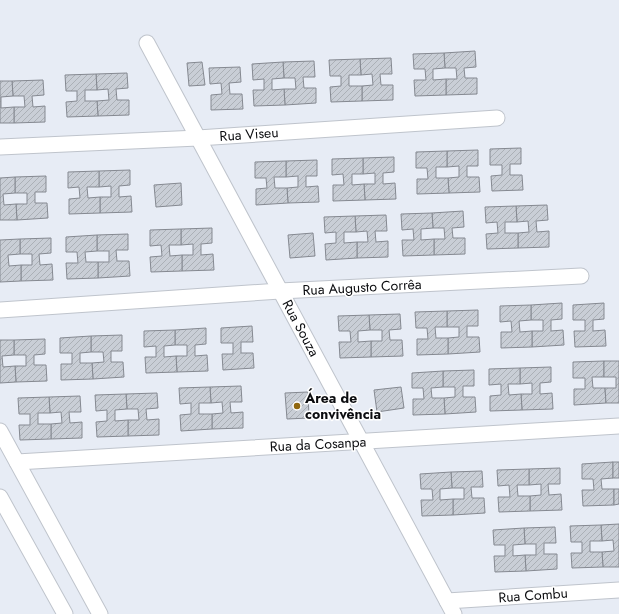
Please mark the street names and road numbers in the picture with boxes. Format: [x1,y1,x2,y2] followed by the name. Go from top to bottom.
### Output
[219,122,279,146] street label: Rua Viseu
[302,274,422,300] street label: Rua Augusto Corrêa
[278,296,324,360] street label: Rua Souza
[269,431,367,457] street label: Rua da Cosanpa
[498,583,568,607] street label: Rua Combu

